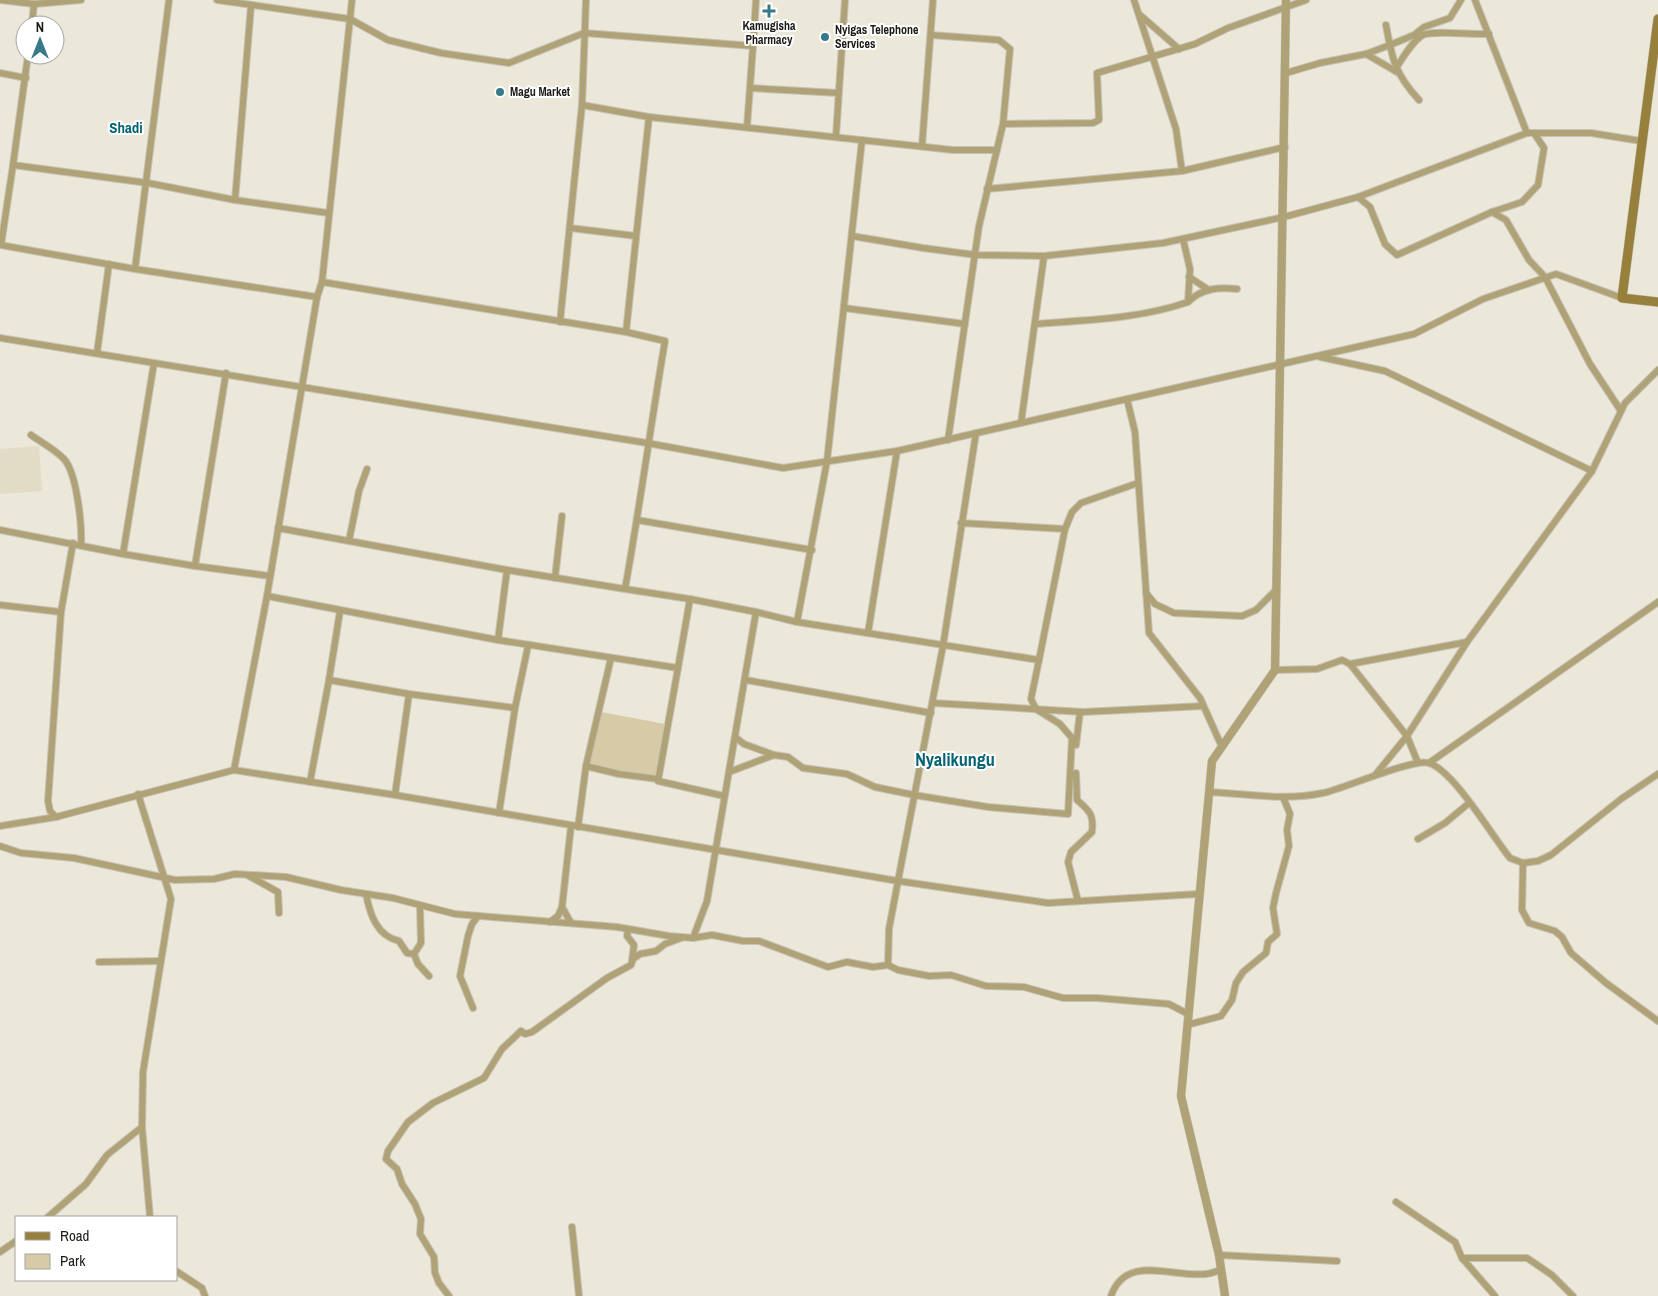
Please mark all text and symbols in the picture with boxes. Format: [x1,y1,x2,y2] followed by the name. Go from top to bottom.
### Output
[763,5,775,17] marker: Kamugisha Pharmacy
[15,15,65,65] north arrow
[36,18,44,36] text: N
[742,18,796,48] place label: Kamugisha Pharmacy
[835,22,919,52] place label: Nyigas Telephone Services
[819,31,831,43] marker: Nyigas Telephone Services
[510,84,571,100] place label: Magu Market
[494,86,506,98] marker: Magu Market
[109,117,143,138] district label: Shadi
[915,747,995,772] district label: Nyalikungu
[15,1216,178,1281] legend
[60,1225,89,1246] text: Road
[60,1250,86,1271] text: Park

